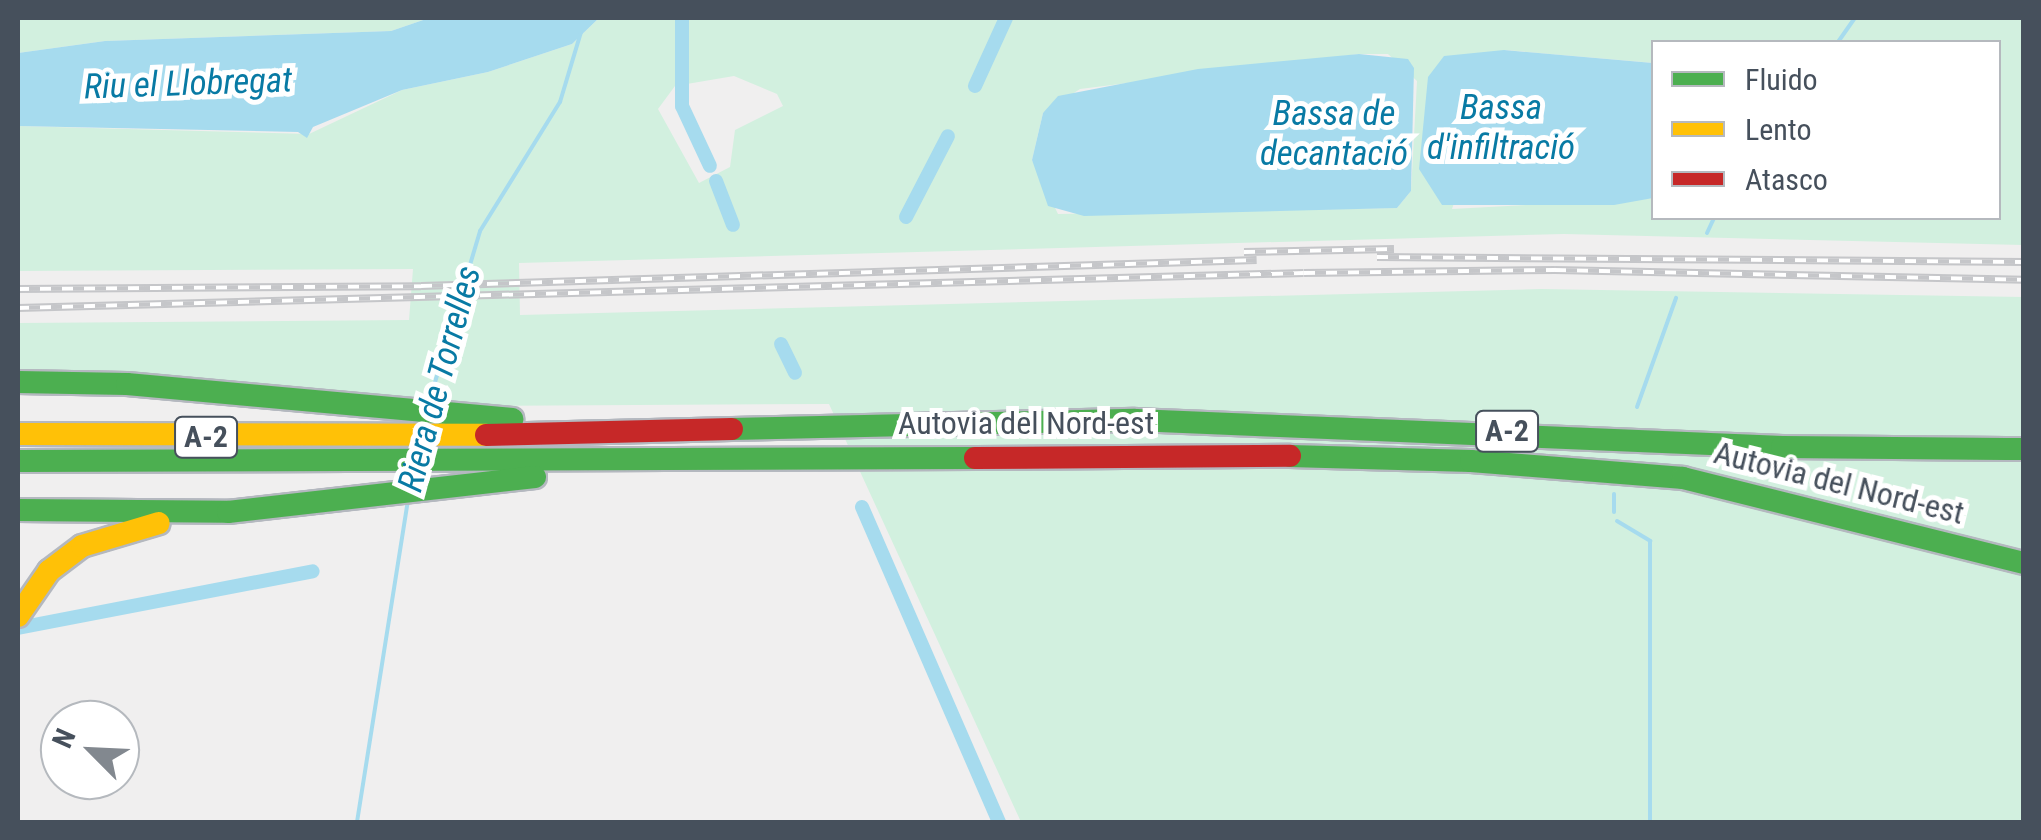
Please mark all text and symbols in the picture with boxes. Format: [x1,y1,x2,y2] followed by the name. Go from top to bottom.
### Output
[1651,40,2001,220] legend
[83,59,293,109] water label: Riu el Llobregat
[1745,62,1818,97] text: Fluido
[1427,87,1575,169] water label: Bassa d'infiltració
[1260,93,1408,175] water label: Bassa de decantació
[1745,112,1812,147] text: Lento
[1745,162,1828,197] text: Atasco
[390,261,490,497] water label: Riera de Torrelles
[898,404,1154,442] street label: Autovia del Nord-est
[1474,406,1540,456] road number: A-2
[174,412,238,462] road number: A-2
[1710,433,1968,533] street label: Autovia del Nord-est
[40,700,140,800] north arrow
[45,724,83,753] text: N

